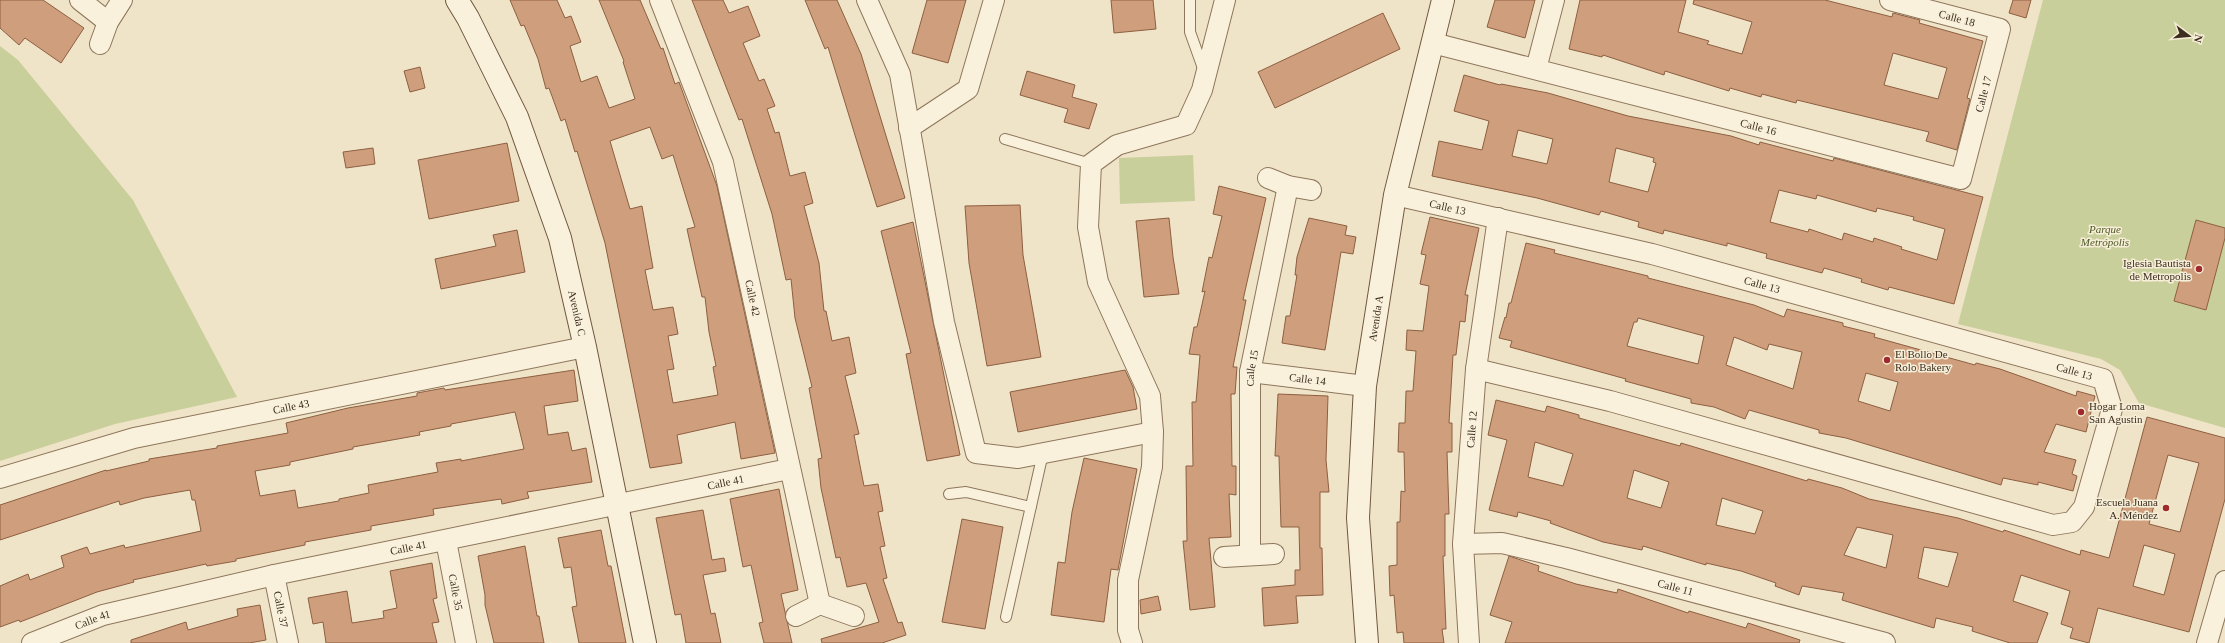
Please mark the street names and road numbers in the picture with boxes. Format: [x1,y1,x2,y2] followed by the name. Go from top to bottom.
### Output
[1938,7,1977,29] street label: Calle 18
[1973,74,1994,113] street label: Calle 17
[1739,116,1778,137] street label: Calle 16
[1428,197,1467,217] street label: Calle 13
[1743,274,1782,295] street label: Calle 13
[743,279,763,317] street label: Calle 42
[566,289,588,337] street label: Avenida C
[1366,294,1385,342] street label: Avenida A
[1244,348,1260,387] street label: Calle 15
[2055,360,2094,382] street label: Calle 13
[1288,371,1327,387] street label: Calle 14
[272,397,311,416] street label: Calle 43
[1464,411,1479,448] street label: Calle 12
[706,472,745,492] street label: Calle 41
[389,538,428,557] street label: Calle 41
[447,573,466,612] street label: Calle 35
[1656,577,1695,598] street label: Calle 11
[271,590,291,629] street label: Calle 37
[73,608,111,632] street label: Calle 41

